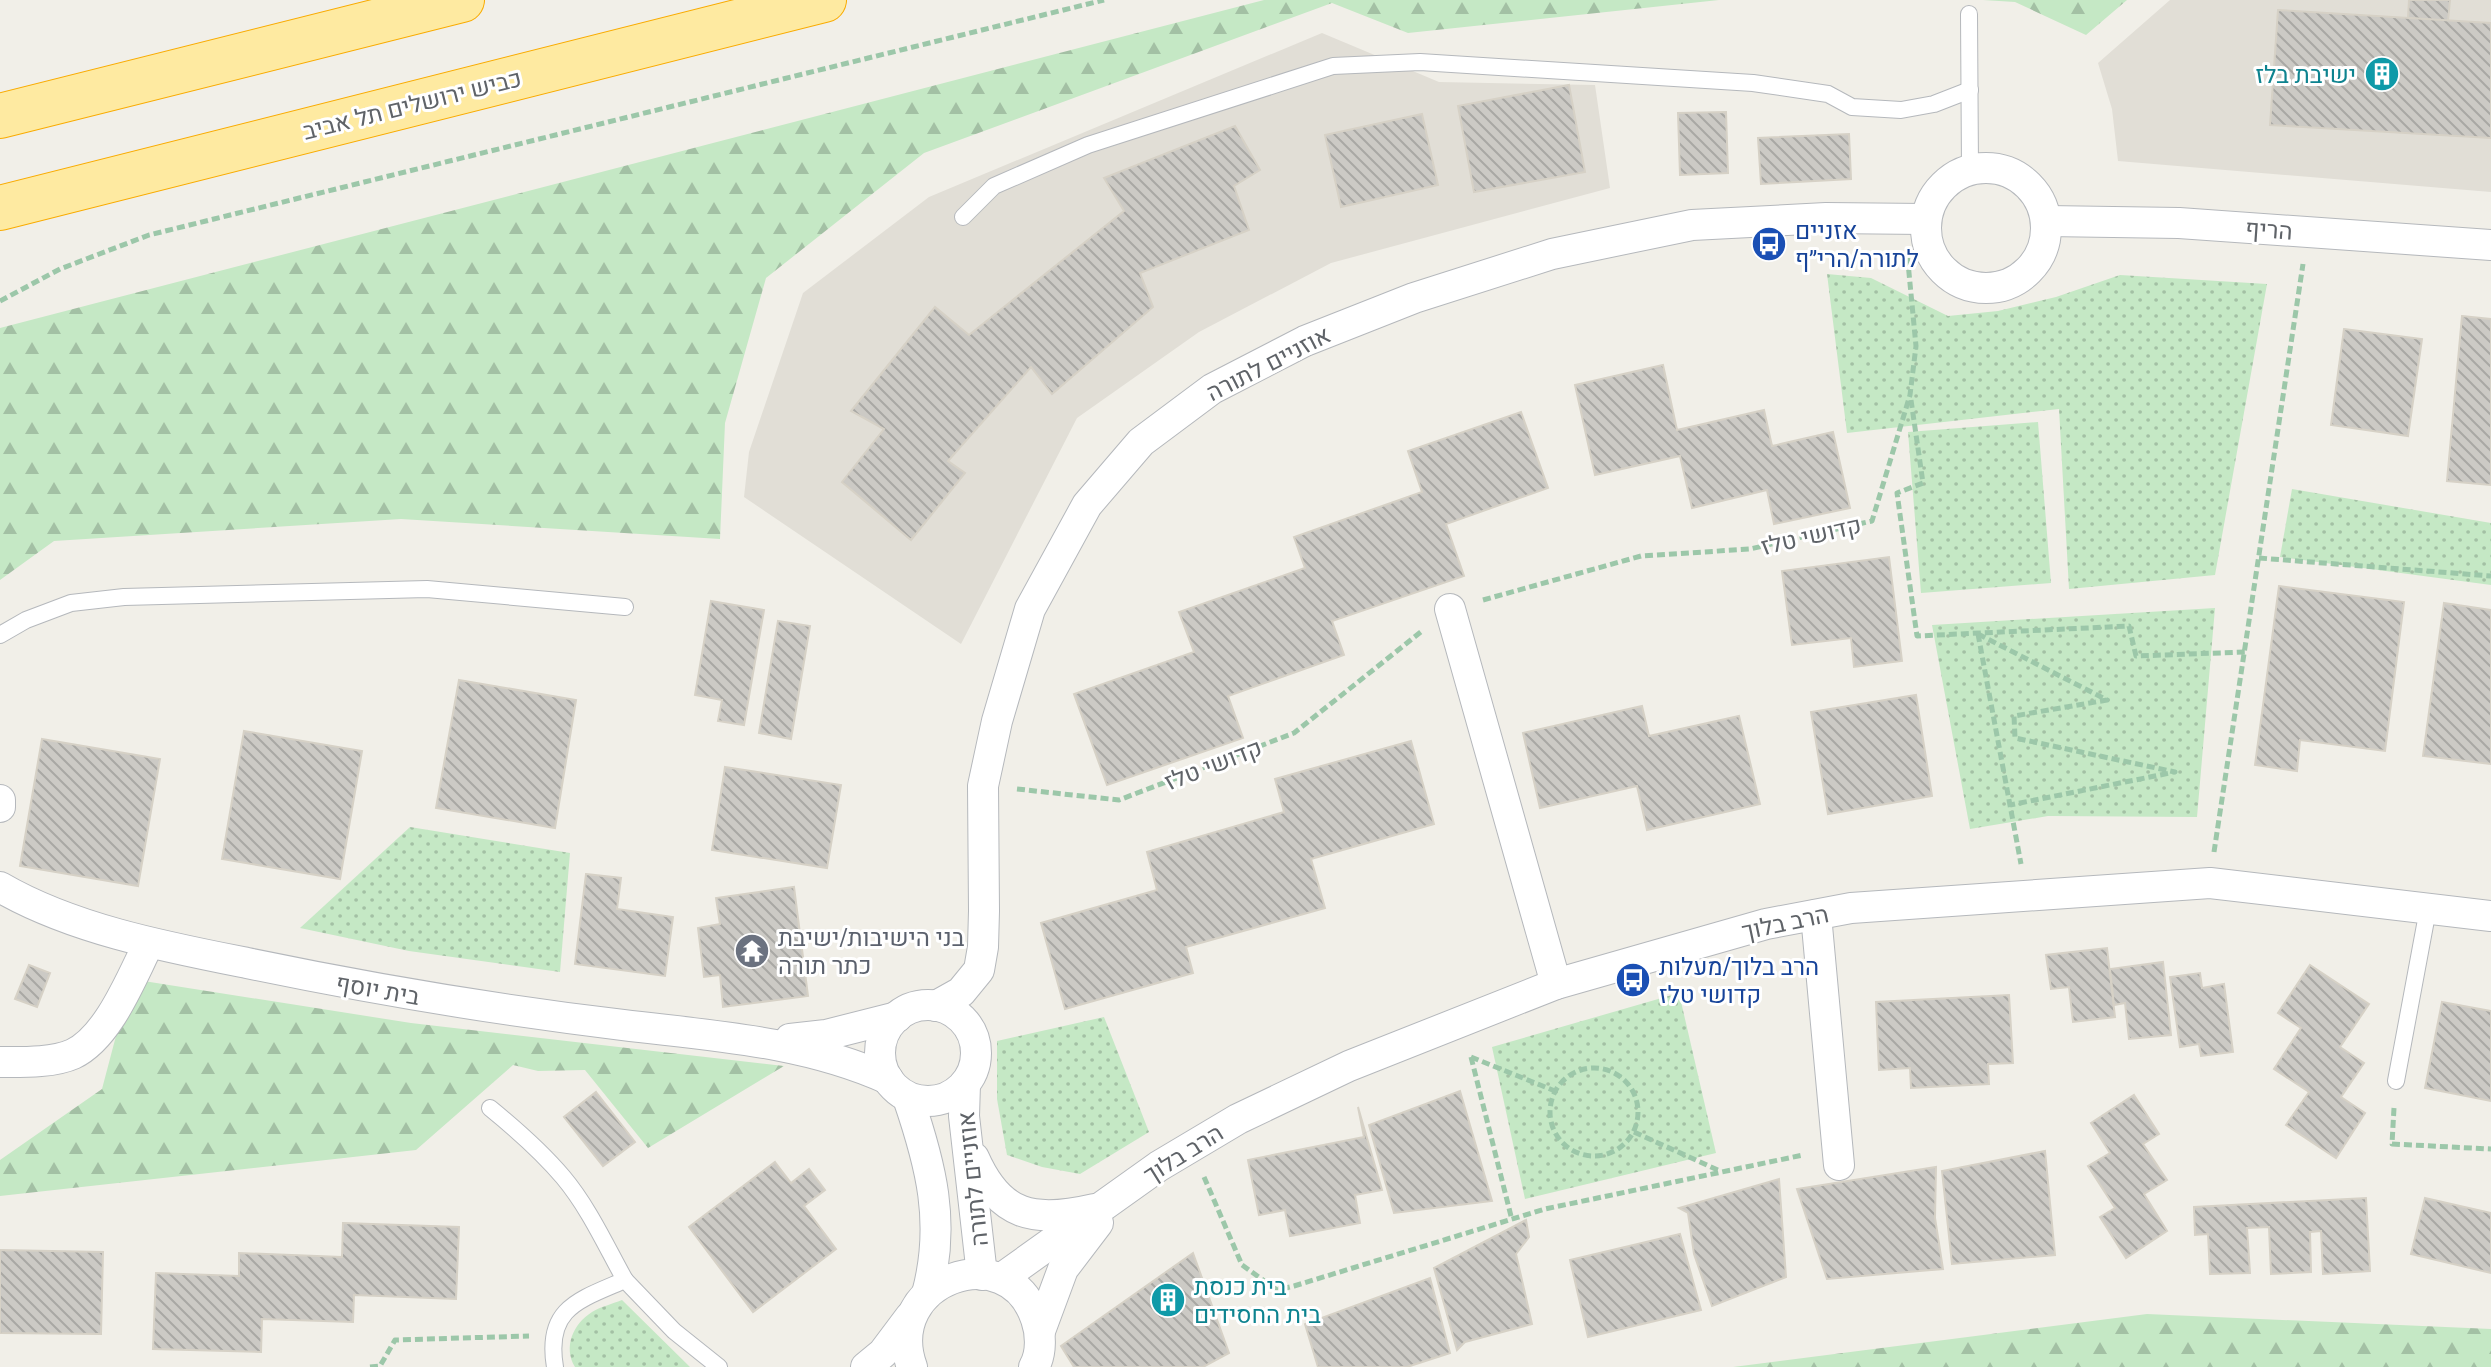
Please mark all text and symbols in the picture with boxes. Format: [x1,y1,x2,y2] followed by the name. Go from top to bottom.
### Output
[2363,55,2401,93] building icon: ישיבת בלז
[2256,60,2356,88] place label: ישיבת בלז
[300,63,524,145] street label: כביש ירושלים תל אביב
[2244,213,2294,245] street label: הריף
[1795,216,1919,272] place label: אזניים לתורה/הרי״ף
[1750,225,1788,263] bus stop icon: אזניים לתורה/הרי״ף
[1201,320,1335,406] street label: אוזניים לתורה
[1758,510,1864,560] street label: קדושי טלז
[1160,733,1266,795] street label: קדושי טלז
[1739,899,1831,945] street label: הרב בלוך
[778,923,965,979] place label: בני הישיבות/ישיבת כתר תורה
[733,932,771,970] temple icon: בני הישיבות/ישיבת כתר תורה
[1659,952,1819,1008] place label: הרב בלוך/מעלות קדושי טלז
[1614,961,1652,999] bus stop icon: הרב בלוך/מעלות קדושי טלז
[334,968,422,1010] street label: בית יוסף
[951,1110,993,1248] street label: אוזניים לתורה
[1138,1118,1228,1188] street label: הרב בלוך
[1194,1272,1321,1328] place label: בית כנסת בית החסידים
[1149,1281,1187,1319] building icon: בית כנסת בית החסידים

